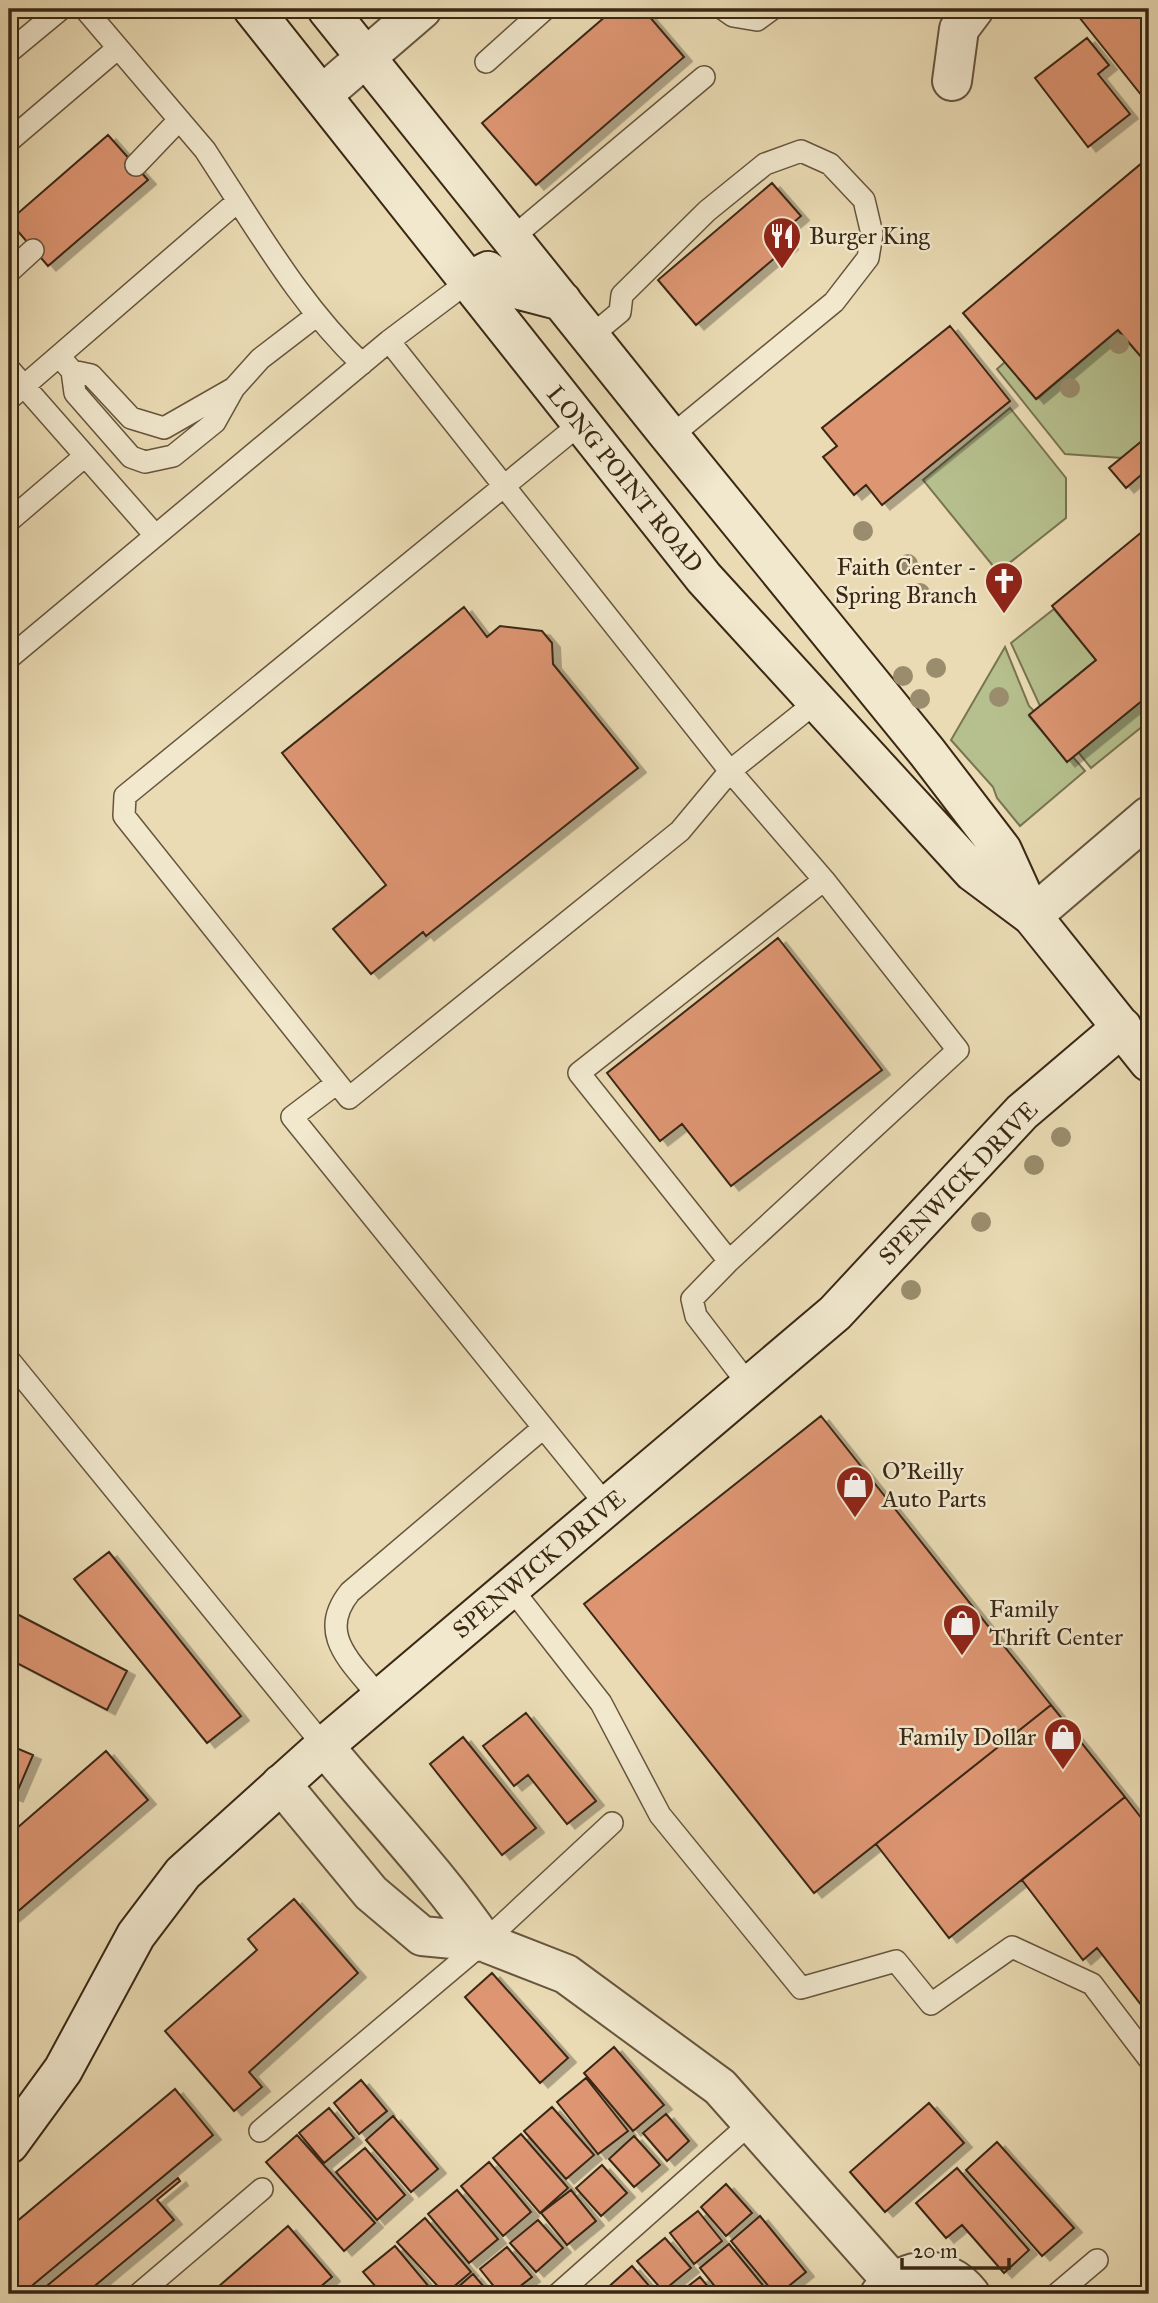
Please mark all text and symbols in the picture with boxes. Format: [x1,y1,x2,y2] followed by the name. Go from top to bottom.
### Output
[761,215,803,270] restaurant icon: Burger King
[809,221,931,251] place label: Burger King
[540,379,710,579] street label: LONG POINT ROAD
[835,552,977,610] place label: Faith Center - Spring Branch
[983,560,1025,615] church icon: Faith Center - Spring Branch
[872,1095,1044,1271] street label: SPENWICK DRIVE
[881,1456,986,1514] place label: O'Reilly Auto Parts
[834,1464,876,1519] shop icon: O'Reilly Auto Parts
[447,1483,631,1645] street label: SPENWICK DRIVE
[989,1594,1123,1652] place label: Family Thrift Center
[941,1602,983,1657] shop icon: Family Thrift Center
[1042,1716,1084,1771] shop icon: Family Dollar
[898,1722,1036,1752] place label: Family Dollar
[902,2226,1009,2270] scale bar
[913,2238,958,2264] text: 20 m

